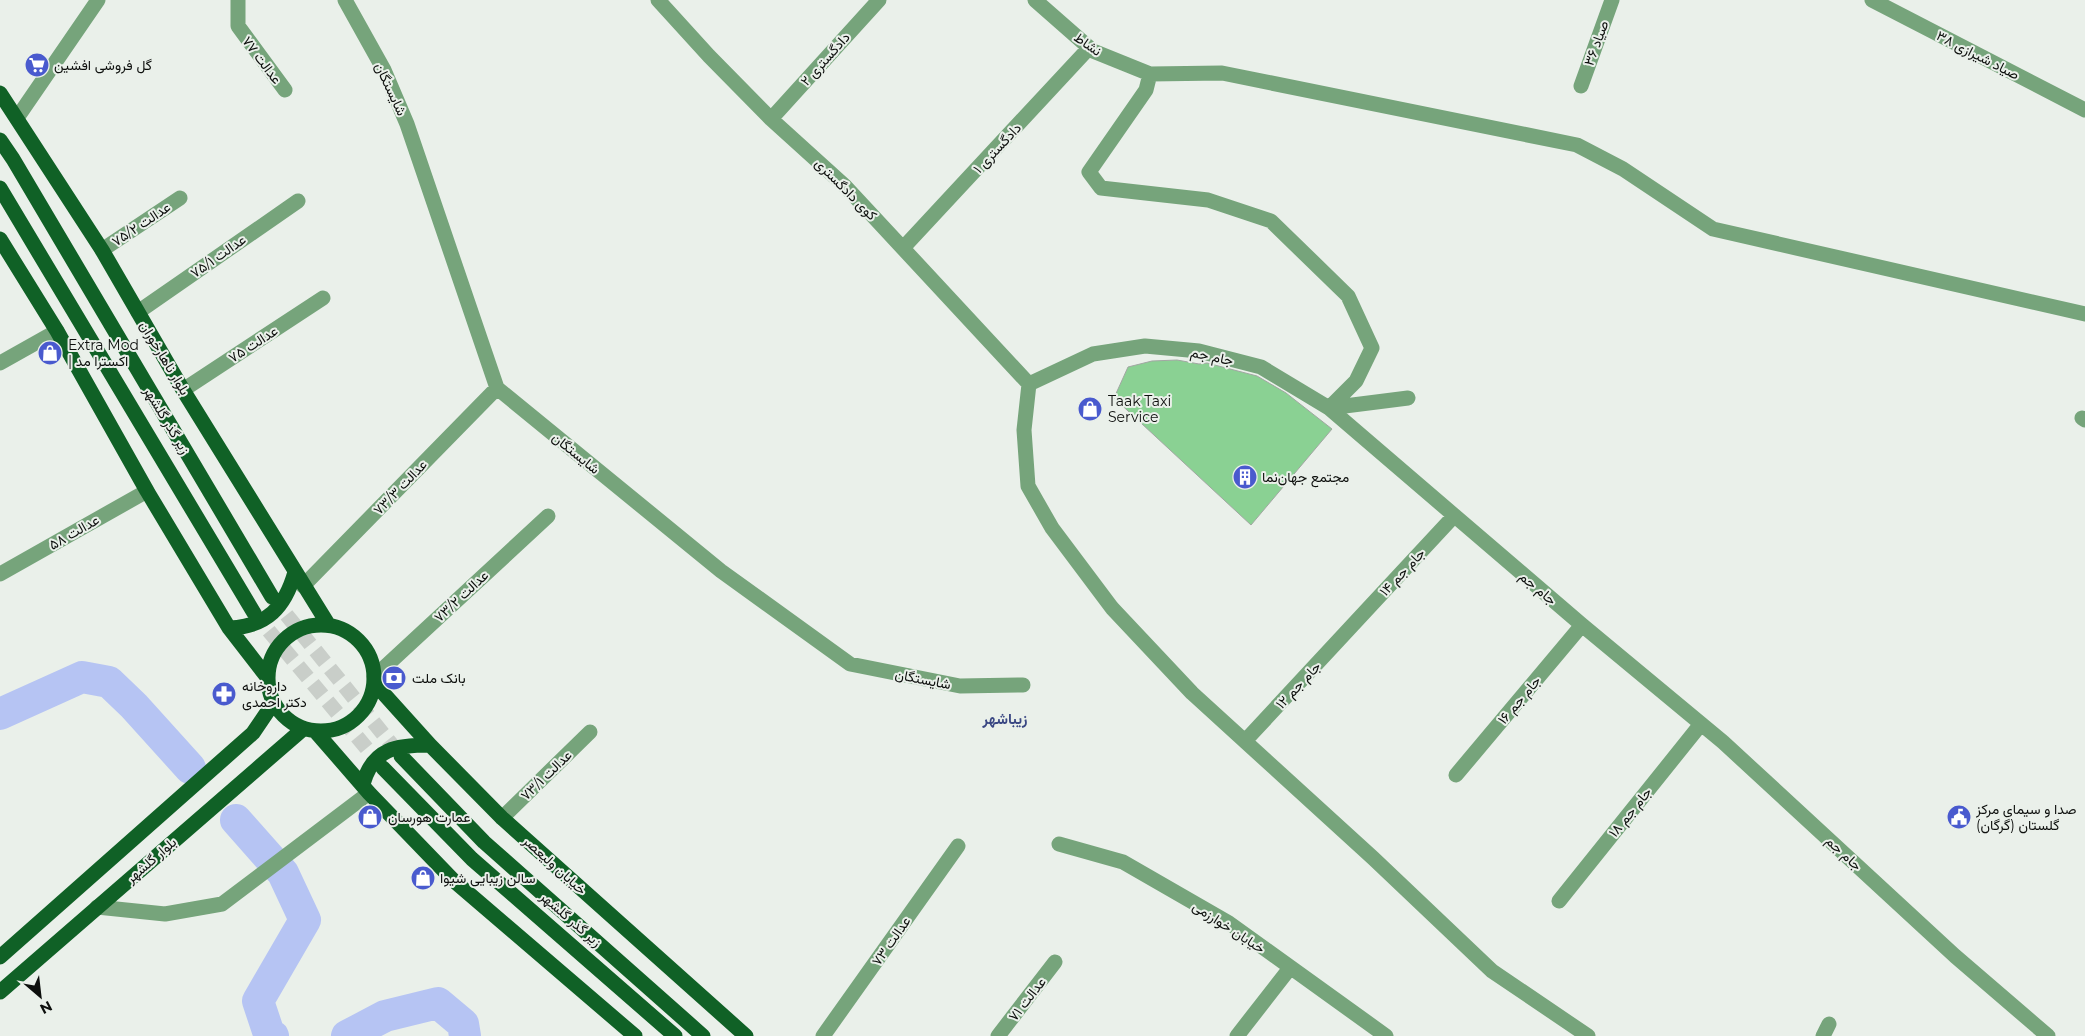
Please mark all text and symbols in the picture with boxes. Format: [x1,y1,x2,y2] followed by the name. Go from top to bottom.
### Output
[1580,18,1613,68] street label: صیاد ۳۶
[1933,26,2023,84] street label: صیاد شیرازی ۳۸
[796,28,854,89] street label: دادگستری ۲
[1071,28,1105,60] street label: نشاط
[238,33,286,87] street label: عدالت ۷۷
[24,52,50,78] supermarket icon: گل فروشی افشین
[54,56,152,74] place label: گل فروشی افشین
[371,60,411,118] street label: شایستگان
[969,119,1025,177] street label: دادگستری ۱
[811,154,881,224] street label: کوی دادگستری
[108,198,174,250] street label: ۷۵/۲ عدالت
[187,230,249,282] street label: ۷۵/۱ عدالت
[136,318,194,398] street label: بلوار ناهارخوران
[225,321,281,367] street label: ۷۵ عدالت
[68,336,139,370] place label: Extra Mod | اکسترا مد
[37,340,63,366] shop icon: Extra Mod | اکسترا مد
[1189,343,1235,369] street label: جام جم
[139,382,194,457] street label: زیر گذر گلشهر
[1108,392,1171,426] place label: Taak Taxi Service
[1077,396,1103,422] shop icon: Taak Taxi Service
[548,428,604,478] street label: شایستگان
[369,456,431,518] street label: ۷۳/۳ عدالت
[1232,464,1258,490] building icon: مجتمع جهان‌نما
[1262,468,1349,488] place label: مجتمع جهان‌نما
[46,510,102,554] street label: عدالت ۵۸
[1375,544,1429,600] street label: ۱۴ جام جم
[430,566,492,626] street label: عدالت ۷۳/۲
[1516,567,1560,609] street label: جام جم
[1272,658,1324,712] street label: ۱۲ جام جم
[381,665,407,691] bank icon: بانک ملت
[894,665,952,693] street label: شایستگان
[412,669,466,687] place label: بانک ملت
[1494,672,1544,728] street label: ۱۶ جام جم
[242,677,307,711] place label: داروخانه دکتر احمدی
[211,681,237,707] pharmacy icon: داروخانه دکتر احمدی
[982,709,1027,728] district label: زیباشهر
[516,746,576,804] street label: عدالت ۷۳/۱
[1604,783,1656,841] street label: ۱۸ جام جم
[1975,800,2077,834] place label: صدا و سیمای مرکز گلستان (گرگان)
[357,804,383,830] shop icon: عمارت هورسان
[1946,804,1972,830] public building icon: صدا و سیمای مرکز گلستان (گرگان)
[388,808,470,826] place label: عمارت هورسان
[519,831,591,898] street label: خیابان ولیعصر
[1822,832,1866,874] street label: جام جم
[121,833,180,888] street label: بلوار گلشهر
[410,865,436,891] shop icon: سالن زیبایی شیوا
[440,869,536,887] place label: سالن زیبایی شیوا
[536,887,606,951] street label: زیر گذر گلشهر
[1189,897,1269,957] street label: خیابان خوارزمی
[868,913,914,969] street label: عدالت ۷۳
[15,971,65,1021] north arrow
[1004,973,1050,1025] street label: عدالت ۷۱
[37,997,55,1018] text: N

